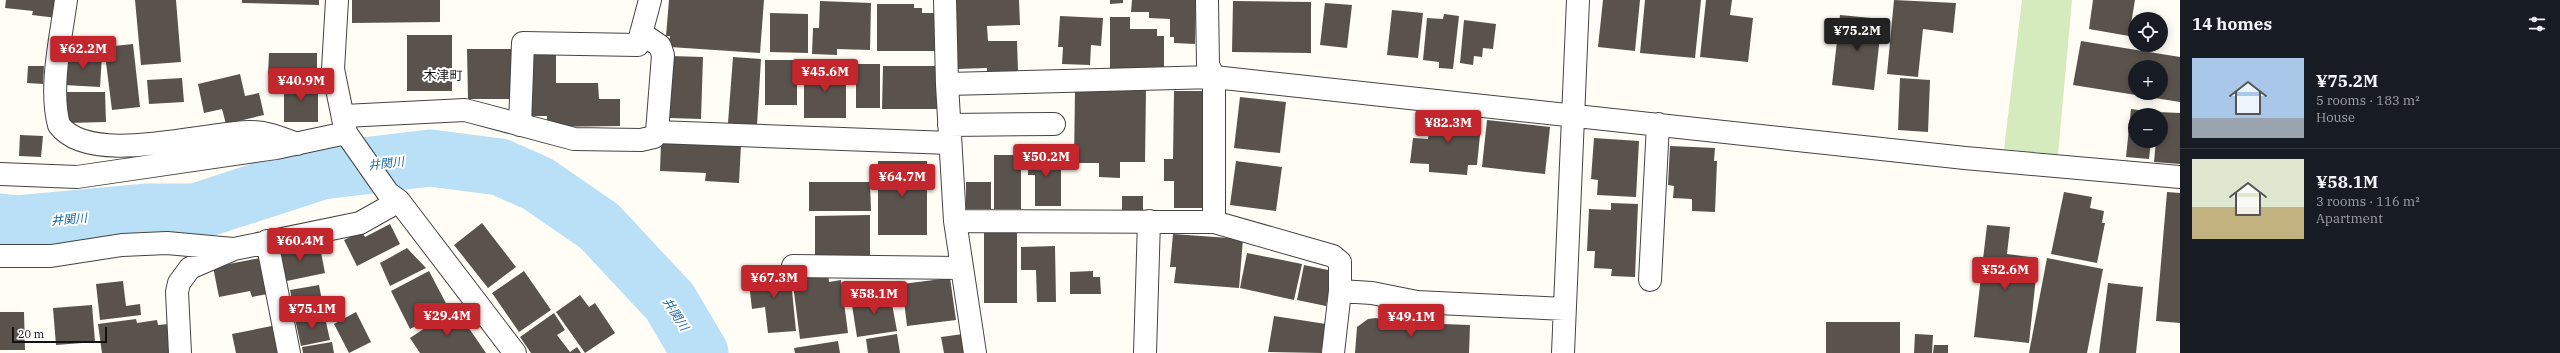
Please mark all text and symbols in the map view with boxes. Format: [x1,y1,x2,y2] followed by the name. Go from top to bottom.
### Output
[2128,12,2168,148] map controls
[2128,12,2168,52] button: locate
[2192,13,2272,35] text: 14 homes
[2526,13,2548,35] icon: filters
[1824,18,1890,52] pin: ¥75.2M
[1833,22,1881,39] text: ¥75.2M
[50,36,116,70] pin: ¥62.2M
[59,40,107,57] text: ¥62.2M
[792,59,858,93] pin: ¥45.6M
[2128,60,2168,100] button: +
[801,63,849,80] text: ¥45.6M
[423,67,463,84] district label: 木津町
[268,68,334,102] pin: ¥40.9M
[2316,70,2378,92] text: ¥75.2M
[277,72,325,89] text: ¥40.9M
[2224,74,2272,122] icon: home
[2316,92,2420,109] text: 5 rooms · 183 m²
[2128,108,2168,148] button: −
[2316,109,2355,126] text: House
[1415,110,1481,144] pin: ¥82.3M
[1424,114,1472,131] text: ¥82.3M
[1013,144,1079,178] pin: ¥50.2M
[1022,148,1070,165] text: ¥50.2M
[367,153,407,173] water label: 井関川
[869,164,935,198] pin: ¥64.7M
[878,168,926,185] text: ¥64.7M
[2316,171,2378,193] text: ¥58.1M
[2224,175,2272,223] icon: home
[2316,193,2420,210] text: 3 rooms · 116 m²
[50,210,90,228] water label: 井関川
[2316,210,2383,227] text: Apartment
[267,228,333,262] pin: ¥60.4M
[276,232,324,249] text: ¥60.4M
[1972,257,2038,291] pin: ¥52.6M
[1981,261,2029,278] text: ¥52.6M
[741,265,807,299] pin: ¥67.3M
[750,269,798,286] text: ¥67.3M
[841,281,907,315] pin: ¥58.1M
[850,285,898,302] text: ¥58.1M
[660,295,693,335] water label: 井関川
[279,296,345,330] pin: ¥75.1M
[288,300,336,317] text: ¥75.1M
[414,303,480,337] pin: ¥29.4M
[1378,304,1444,338] pin: ¥49.1M
[423,307,471,324] text: ¥29.4M
[1387,308,1435,325] text: ¥49.1M
[12,325,107,344] scale bar
[18,327,44,341] text: 20 m

